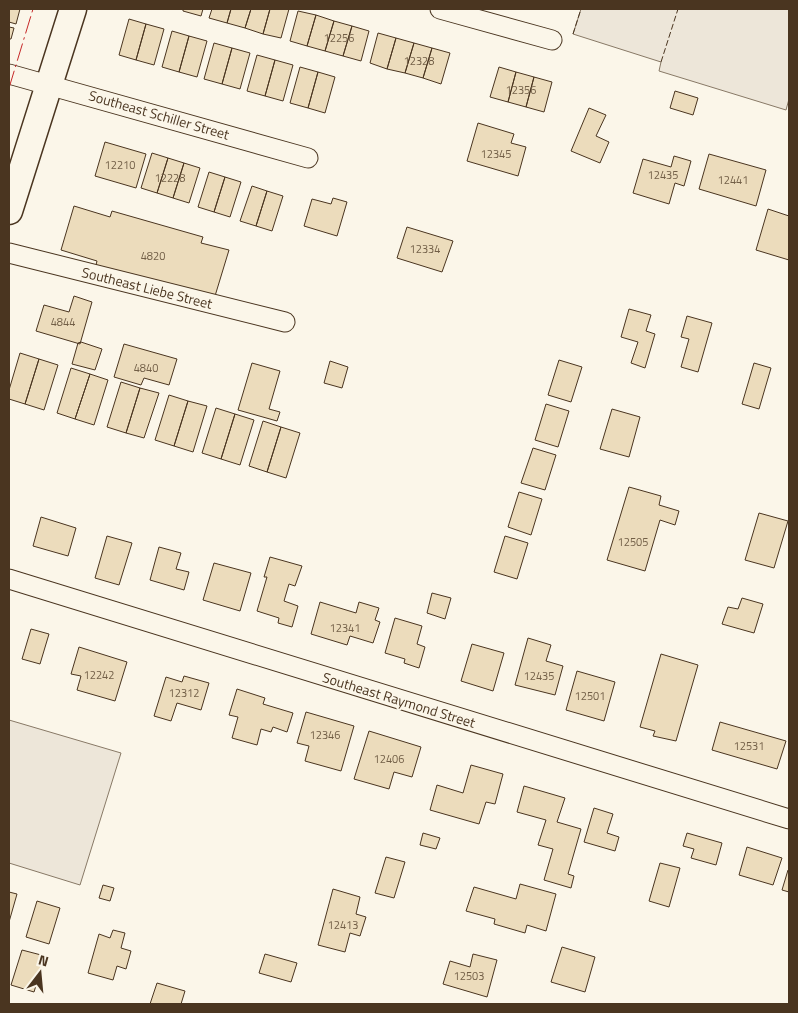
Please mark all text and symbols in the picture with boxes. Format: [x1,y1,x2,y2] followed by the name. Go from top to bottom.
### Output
[324,30,354,46] house number: 12256
[404,53,434,69] house number: 12328
[506,82,536,98] house number: 12356
[86,84,232,145] street label: Southeast Schiller Street
[481,146,511,162] house number: 12345
[105,157,135,173] house number: 12210
[648,167,678,183] house number: 12435
[155,170,185,186] house number: 12228
[718,172,748,188] house number: 12441
[410,241,440,257] house number: 12334
[141,248,165,264] house number: 4820
[80,261,215,314] street label: Southeast Liebe Street
[51,314,75,330] house number: 4844
[134,360,158,376] house number: 4840
[618,534,648,550] house number: 12505
[330,620,360,636] house number: 12341
[320,666,478,733] street label: Southeast Raymond Street
[84,667,114,683] house number: 12242
[524,668,554,684] house number: 12435
[169,685,199,701] house number: 12312
[575,688,605,704] house number: 12501
[310,727,340,743] house number: 12346
[734,738,764,754] house number: 12531
[374,751,404,767] house number: 12406
[328,917,358,933] house number: 12413
[15,948,65,998] north arrow
[36,949,51,971] text: N
[454,968,484,984] house number: 12503

